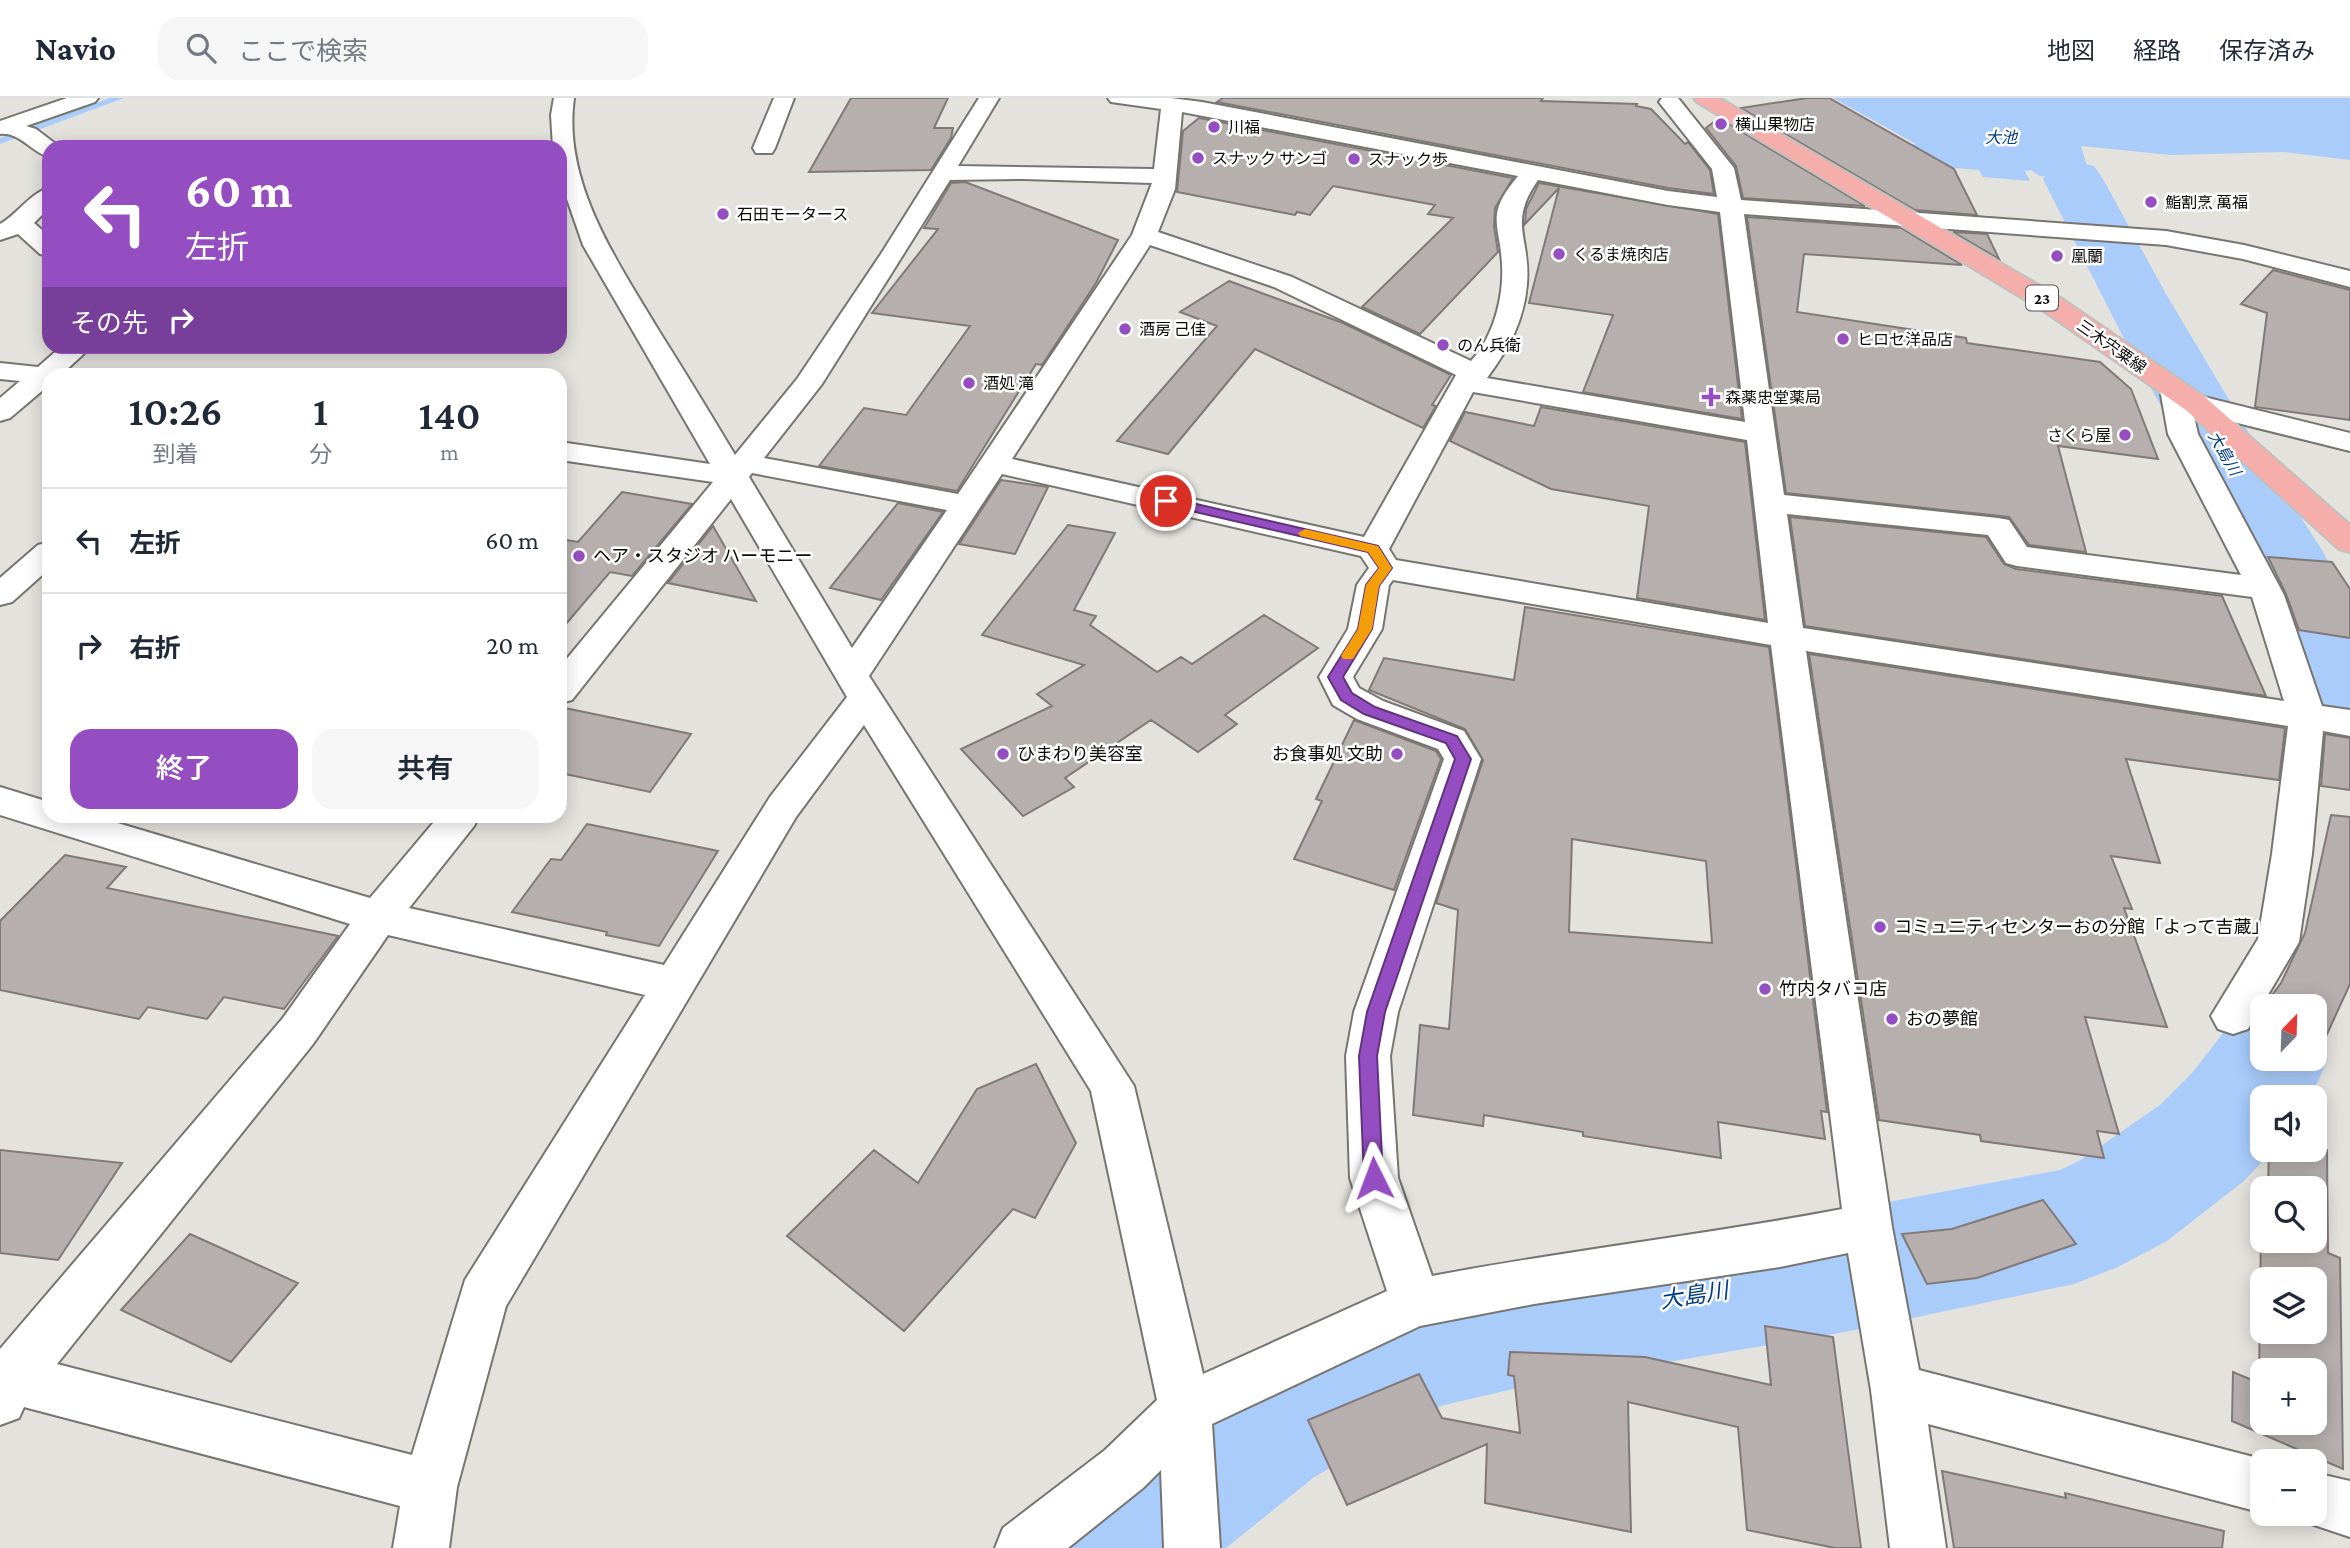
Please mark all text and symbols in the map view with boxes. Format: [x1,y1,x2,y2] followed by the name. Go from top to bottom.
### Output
[158,17,648,80] search box
[182,29,220,67] icon: search
[35,30,116,67] text: Navio
[238,37,368,66] text: ここで検索
[2047,37,2095,64] text: 地図
[2133,37,2181,64] text: 経路
[2219,37,2315,64] text: 保存済み
[1713,116,1729,132] marker: 横山果物店
[1735,116,1815,133] place label: 横山果物店
[1206,119,1222,135] marker: 川福
[1228,119,1260,136] place label: 川福
[1985,129,2019,146] water label: 大池
[1190,150,1206,166] marker: スナック サンゴ
[1212,150,1327,167] place label: スナック サンゴ
[1346,151,1362,167] marker: スナック歩
[1368,151,1448,168] place label: スナック歩
[185,163,292,218] text: 60 m
[70,168,161,259] icon: left
[2143,194,2159,210] marker: 鮨割烹 萬福
[2165,194,2248,211] place label: 鮨割烹 萬福
[715,206,731,222] marker: 石田モータース
[737,206,848,223] place label: 石田モータース
[185,229,249,265] text: 左折
[1551,246,1567,262] marker: くるま焼肉店
[1573,246,1669,263] place label: くるま焼肉店
[2049,248,2065,264] marker: 凰蘭
[2071,248,2103,265] place label: 凰蘭
[2026,286,2058,310] road number: 23
[162,301,200,339] icon: right
[70,309,148,338] text: その先
[2074,316,2149,376] street label: 三木宍粟線
[1117,321,1133,337] marker: 酒房 己佳
[1139,321,1206,338] place label: 酒房 己佳
[1835,331,1851,347] marker: ヒロセ洋品店
[1857,331,1953,348] place label: ヒロセ洋品店
[1435,337,1451,353] marker: のん兵衛
[1457,337,1521,354] place label: のん兵衛
[961,375,977,391] marker: 酒処 滝
[983,375,1034,392] place label: 酒処 滝
[129,387,222,434] text: 10:26
[313,387,328,434] text: 1
[1703,389,1719,405] marker: 森薬忠堂薬局
[1725,389,1821,406] place label: 森薬忠堂薬局
[418,391,480,438] text: 140
[2047,427,2111,444] place label: さくら屋
[2117,427,2133,443] marker: さくら屋
[2205,428,2245,480] water label: 大島川
[440,439,459,465] text: m
[152,441,198,467] text: 到着
[309,441,332,467] text: 分
[1136,471,1196,531] pin
[1147,482,1185,520] icon: arrive
[70,522,108,560] icon: left
[485,526,539,555] text: 60 m
[129,529,181,558] text: 左折
[593,546,812,566] place label: ヘア・スタジオ ハーモニー
[571,548,587,564] marker: ヘア・スタジオ ハーモニー
[70,627,108,665] icon: right
[486,631,539,660] text: 20 m
[129,634,181,663] text: 右折
[70,729,298,809] button: 終了
[312,729,539,809] button: 共有
[1017,744,1143,764] place label: ひまわり美容室
[1272,744,1383,764] place label: お食事処 文助
[995,746,1011,762] marker: ひまわり美容室
[1389,746,1405,762] marker: お食事処 文助
[1894,917,2269,937] place label: コミュニティセンターおの分館「よって吉蔵」
[1872,919,1888,935] marker: コミュニティセンターおの分館「よって吉蔵」
[1779,979,1887,999] place label: 竹内タバコ店
[1757,981,1773,997] marker: 竹内タバコ店
[2250,994,2328,1071] north arrow
[2250,994,2327,1526] map controls
[1906,1009,1978,1029] place label: おの夢館
[1884,1011,1900,1027] marker: おの夢館
[2250,1085,2327,1162] button: sound
[1337,1141,1411,1215] position arrow
[2250,1176,2327,1253] button: search
[2250,1267,2327,1344] button: layers
[1658,1276,1733,1313] water label: 大島川
[2250,1358,2327,1435] button: +
[2250,1449,2327,1526] button: −

